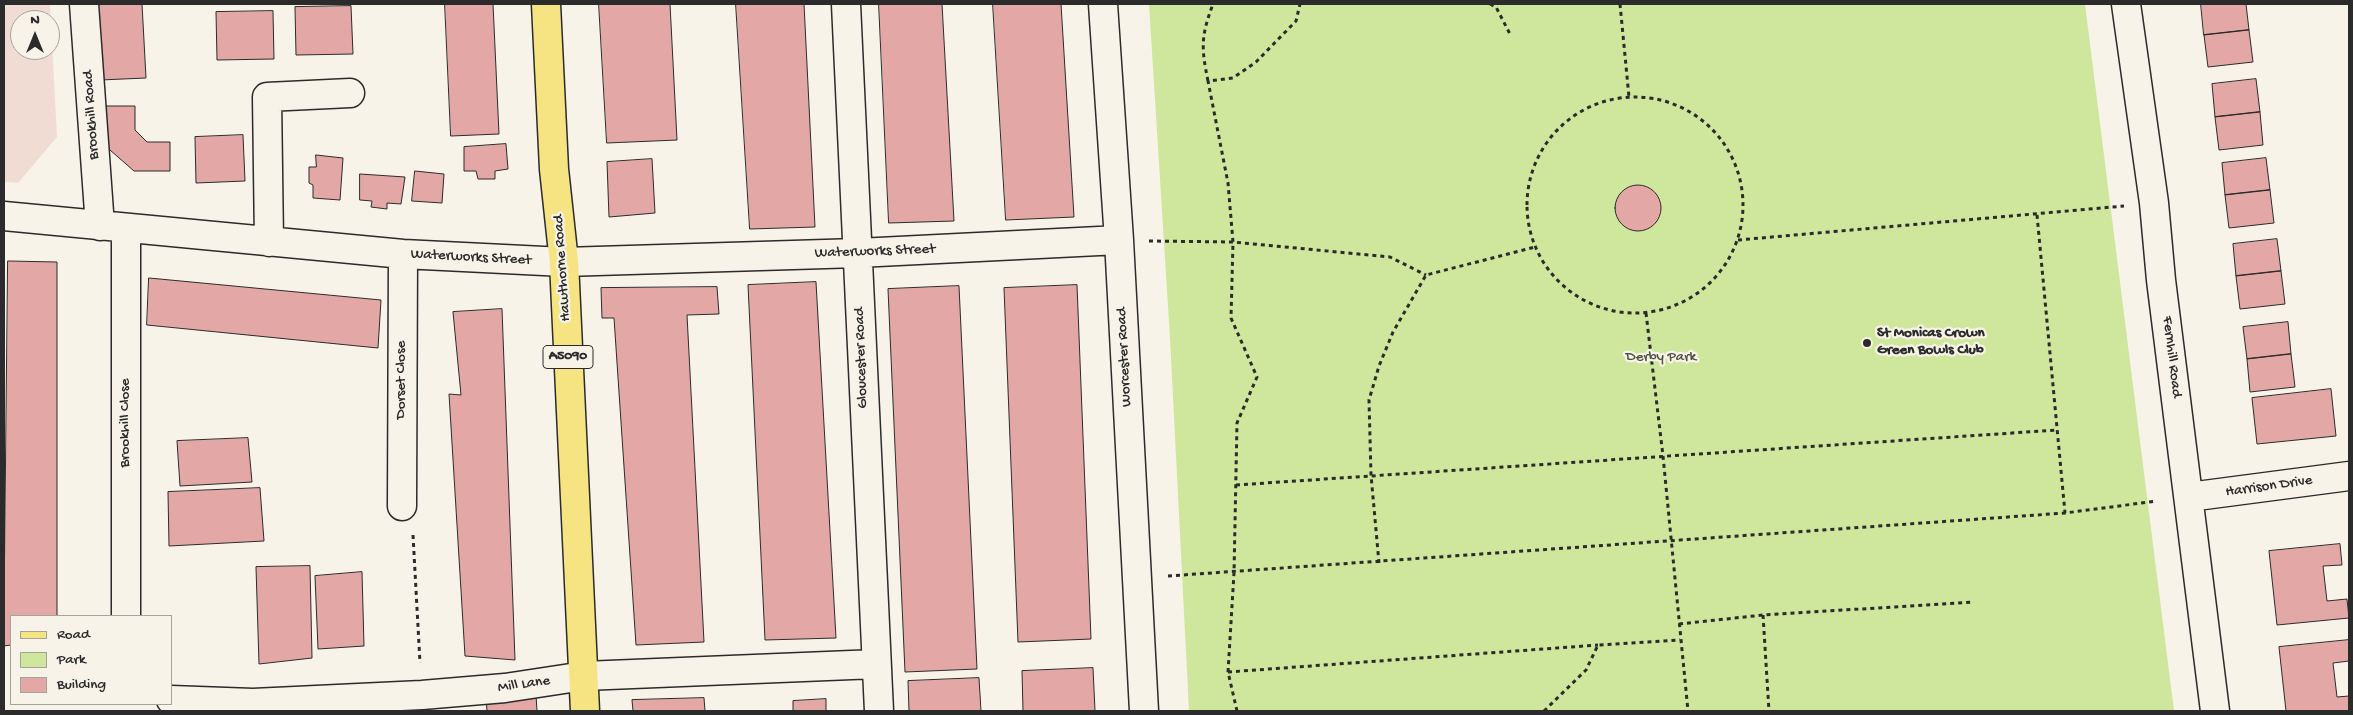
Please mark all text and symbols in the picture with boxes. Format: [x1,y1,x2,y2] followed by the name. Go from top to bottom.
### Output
[10,10,60,60] north arrow
[30,12,40,29] text: N
[80,70,104,160] street label: Brookhill Road
[550,214,576,322] street label: Hawthorne Road
[814,241,936,263] street label: Waterworks Street
[410,246,532,270] street label: Waterworks Street
[851,307,873,409] street label: Gloucester Road
[1113,307,1137,407] street label: Worcester Road
[2157,315,2185,399] street label: Fernhill Road
[1877,325,1985,360] place label: St Monicas Crown Green Bowls Club
[1861,337,1873,349] marker: St Monicas Crown Green Bowls Club
[393,341,411,419] street label: Dorset Close
[543,346,593,368] road number: A5090
[1626,349,1696,367] park label: Derby Park
[117,378,135,468] street label: Brookhill Close
[2224,472,2314,502] street label: Harrison Drive
[10,615,172,705] legend
[57,626,90,644] text: Road
[57,651,86,669] text: Park
[497,672,551,698] street label: Mill Lane
[57,676,106,694] text: Building

